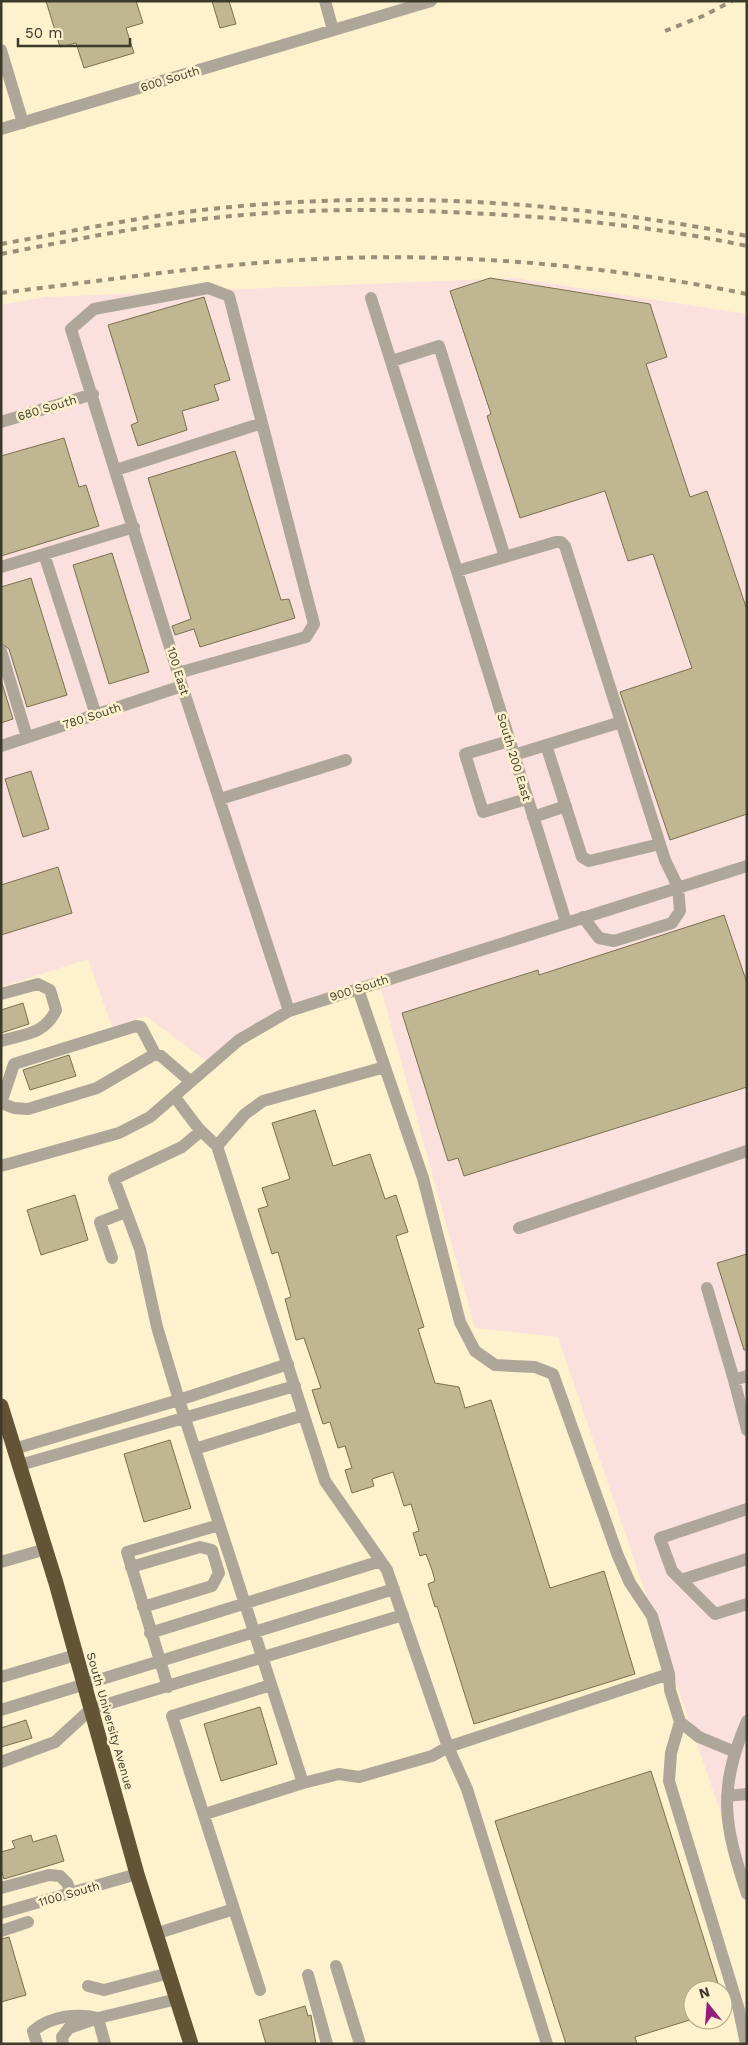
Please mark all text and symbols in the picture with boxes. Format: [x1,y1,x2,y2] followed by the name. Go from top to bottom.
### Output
[18,15,130,47] scale bar
[25,24,62,42] text: 50 m
[139,63,201,95] street label: 600 South
[16,392,78,424] street label: 680 South
[164,645,192,697] street label: 100 East
[61,700,123,732] street label: 780 South
[494,712,534,802] street label: South 200 East
[328,972,390,1004] street label: 900 South
[84,1651,136,1791] street label: South University Avenue
[37,1879,101,1909] street label: 1100 South
[683,1980,733,2030] north arrow
[697,1983,711,2002] text: N

